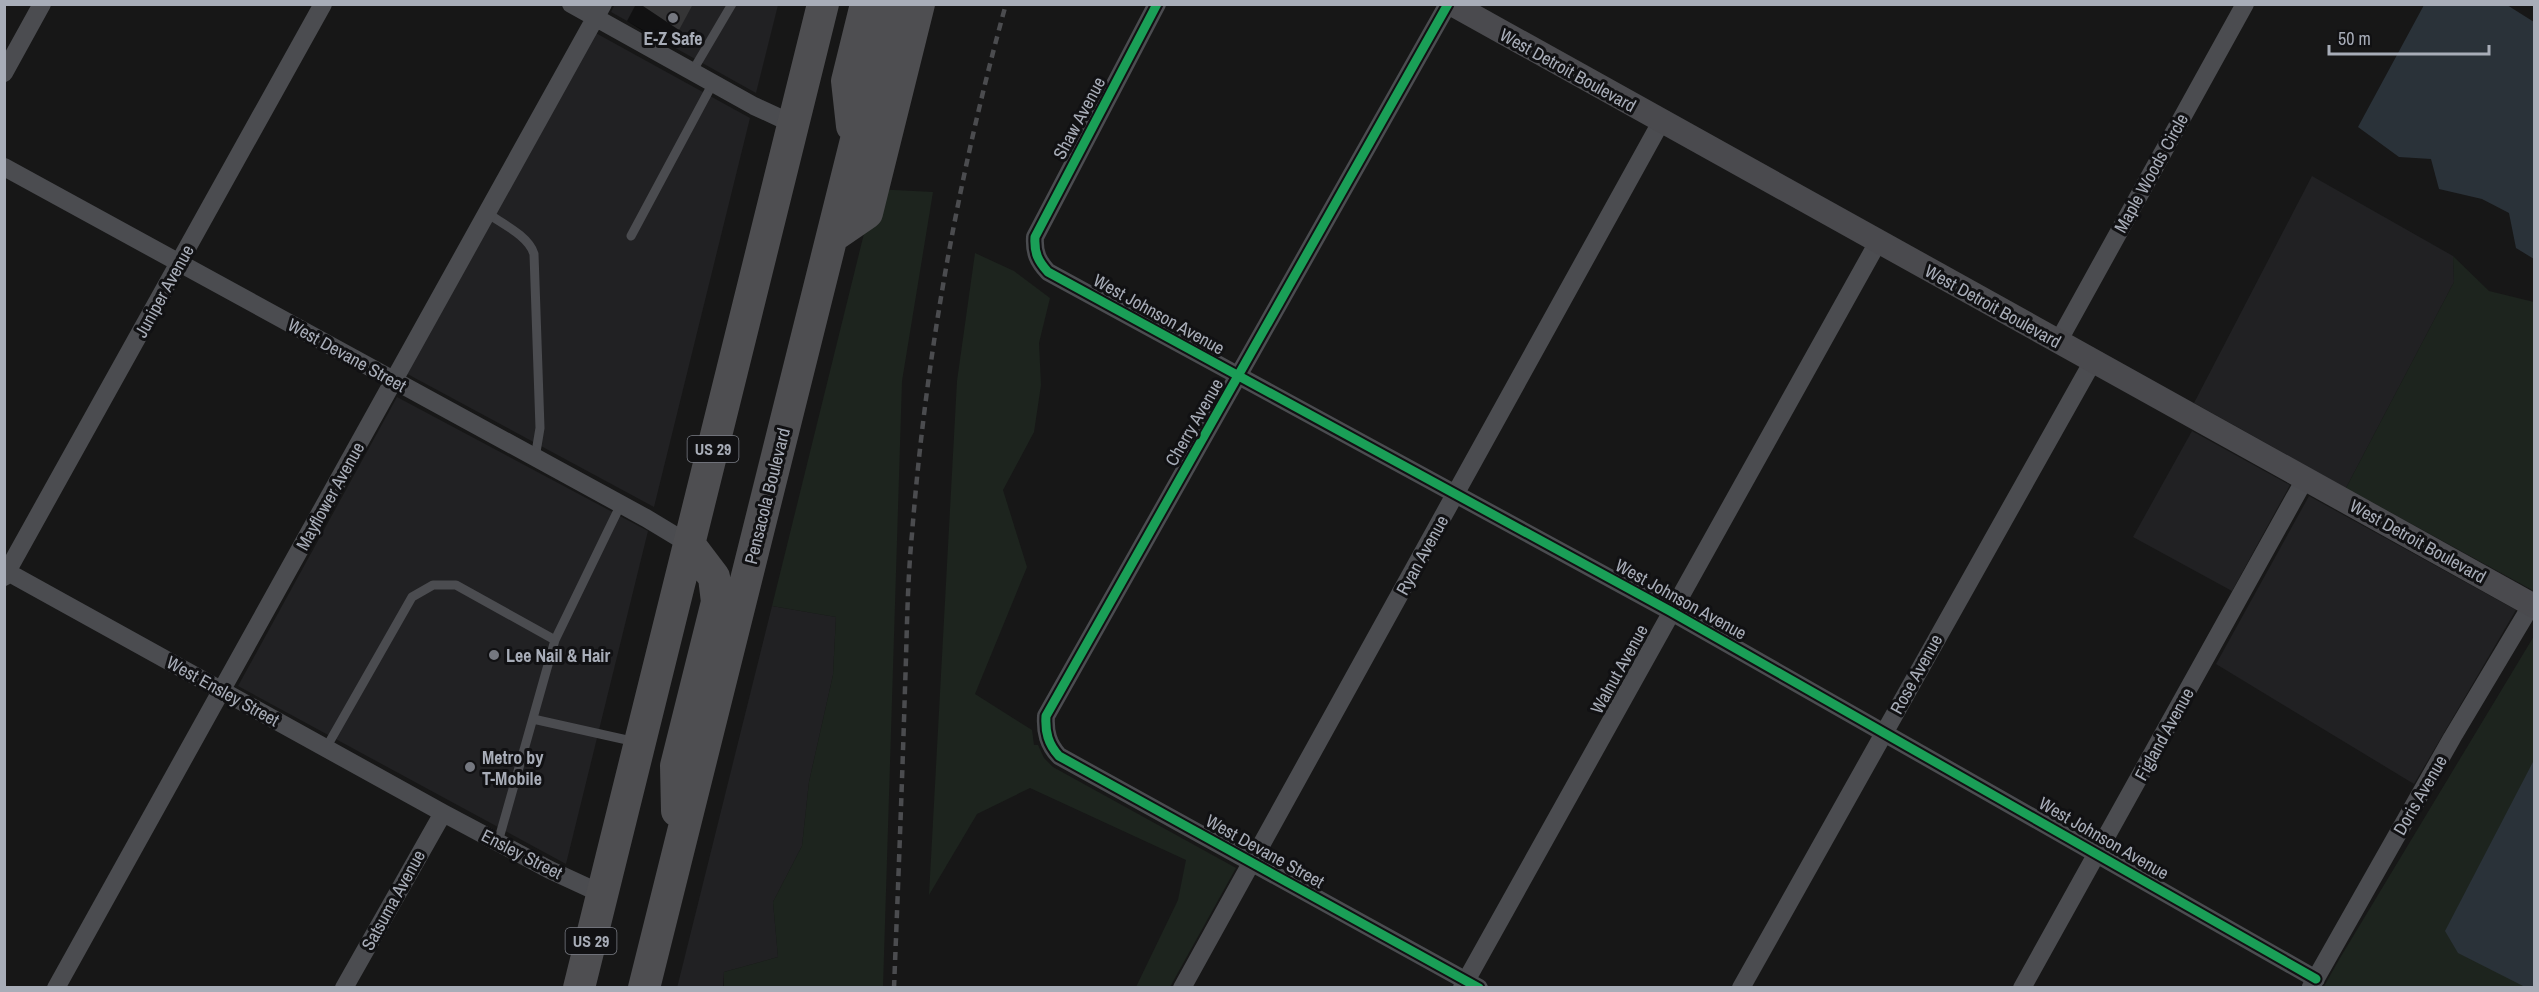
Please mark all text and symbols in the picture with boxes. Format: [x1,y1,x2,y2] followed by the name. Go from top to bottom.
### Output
[666,11,680,25] marker: E-Z Safe
[2329,18,2490,56] scale bar
[1495,22,1641,118] street label: West Detroit Boulevard
[643,26,703,51] place label: E-Z Safe
[2338,26,2371,51] text: 50 m
[1047,72,1111,164] street label: Shaw Avenue
[2108,109,2194,237] street label: Maple Woods Circle
[128,240,200,342] street label: Juniper Avenue
[1920,258,2066,354] street label: West Detroit Boulevard
[1089,268,1229,360] street label: West Johnson Avenue
[283,312,411,398] street label: West Devane Street
[1159,374,1229,470] street label: Cherry Avenue
[738,425,796,567] street label: Pensacola Boulevard
[688,436,738,462] road number: US 29
[290,437,370,555] street label: Mayflower Avenue
[2345,493,2491,589] street label: West Detroit Boulevard
[1390,511,1454,599] street label: Ryan Avenue
[1611,553,1751,645] street label: West Johnson Avenue
[1584,620,1654,718] street label: Walnut Avenue
[1884,630,1948,718] street label: Rose Avenue
[506,643,610,668] place label: Lee Nail & Hair
[487,648,501,662] marker: Lee Nail & Hair
[162,650,284,732] street label: West Ensley Street
[2128,683,2200,785] street label: Figland Avenue
[482,745,544,791] place label: Metro by T-Mobile
[2387,750,2453,840] street label: Doris Avenue
[463,760,477,774] marker: Metro by T-Mobile
[2034,791,2174,885] street label: West Johnson Avenue
[1201,808,1329,894] street label: West Devane Street
[477,823,567,885] street label: Ensley Street
[355,845,431,955] street label: Satsuma Avenue
[566,928,616,954] road number: US 29

